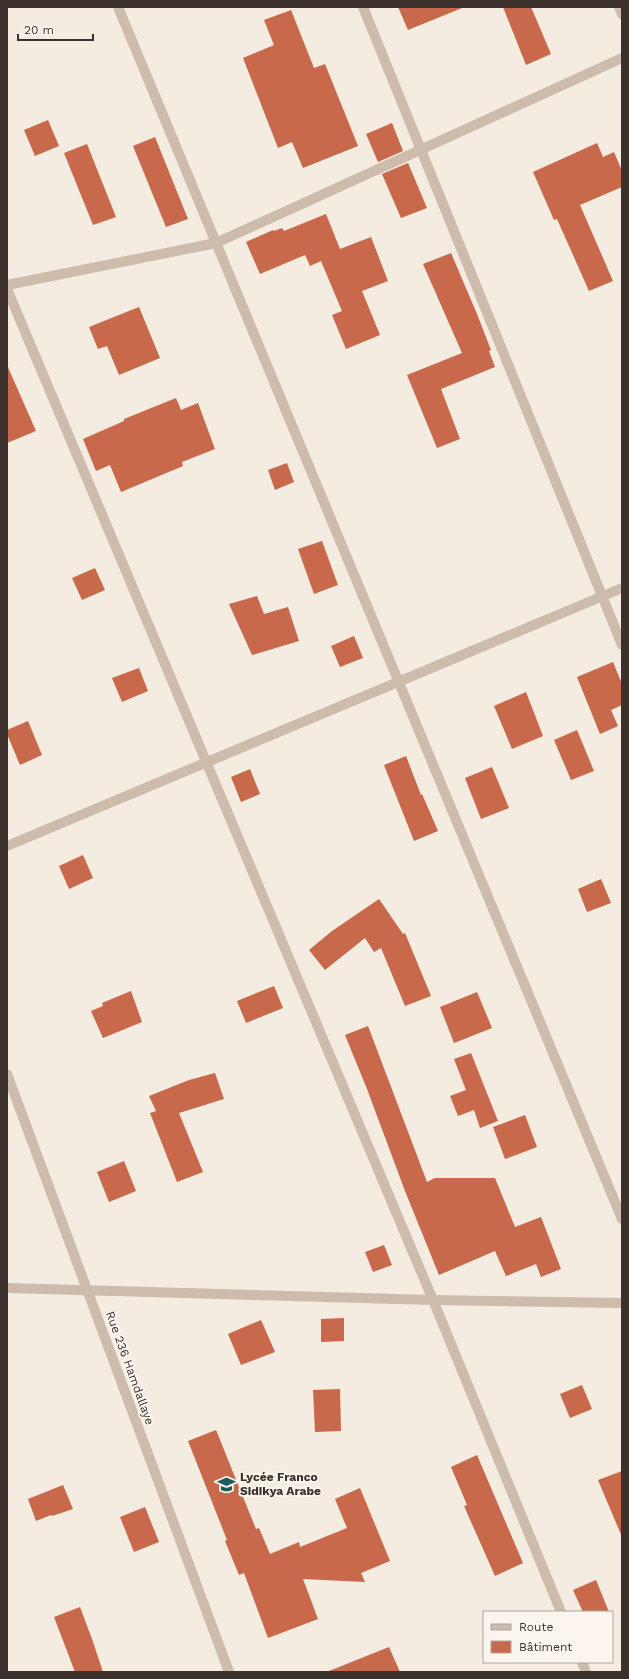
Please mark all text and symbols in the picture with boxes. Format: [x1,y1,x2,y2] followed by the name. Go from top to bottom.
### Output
[18,16,93,42] scale bar
[24,23,54,37] text: 20 m
[103,1309,157,1427] street label: Rue 236 Hamdallaye
[240,1470,321,1498] place label: Lycée Franco Sidikya Arabe
[217,1474,237,1494] school or university icon: Lycée Franco Sidikya Arabe
[483,1611,613,1663] legend
[519,1620,553,1634] text: Route
[519,1640,572,1654] text: Bâtiment

